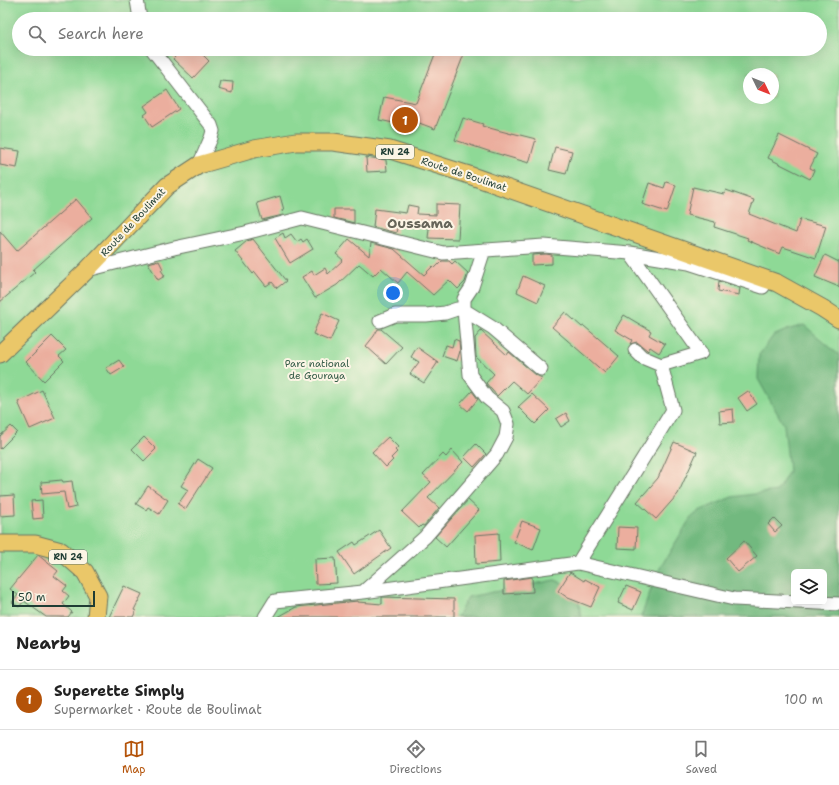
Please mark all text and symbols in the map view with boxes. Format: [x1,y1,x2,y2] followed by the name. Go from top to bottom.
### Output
[12,12,827,56] search box
[26,23,48,45] icon: search
[58,24,144,44] text: Search here
[743,68,779,104] north arrow
[392,105,418,135] pin: 1
[376,145,414,159] road number: RN 24
[420,154,508,194] street label: Route de Boulimat
[98,185,168,259] street label: Route de Boulimat
[387,214,453,232] district label: Oussama
[383,283,403,303] your location
[285,357,349,382] park label: Parc national de Gouraya
[49,550,87,564] road number: RN 24
[791,569,827,605] map controls
[791,569,827,605] button: layers
[12,589,95,608] scale bar
[18,590,46,605] text: 50 m
[16,632,81,654] text: Nearby
[54,681,184,701] text: Superette Simply
[26,691,32,708] text: 1
[784,691,823,708] text: 100 m
[54,701,262,718] text: Supermarket · Route de Boulimat
[122,738,146,777] tab: Map
[389,738,442,777] tab: Directions
[686,738,717,777] tab: Saved

